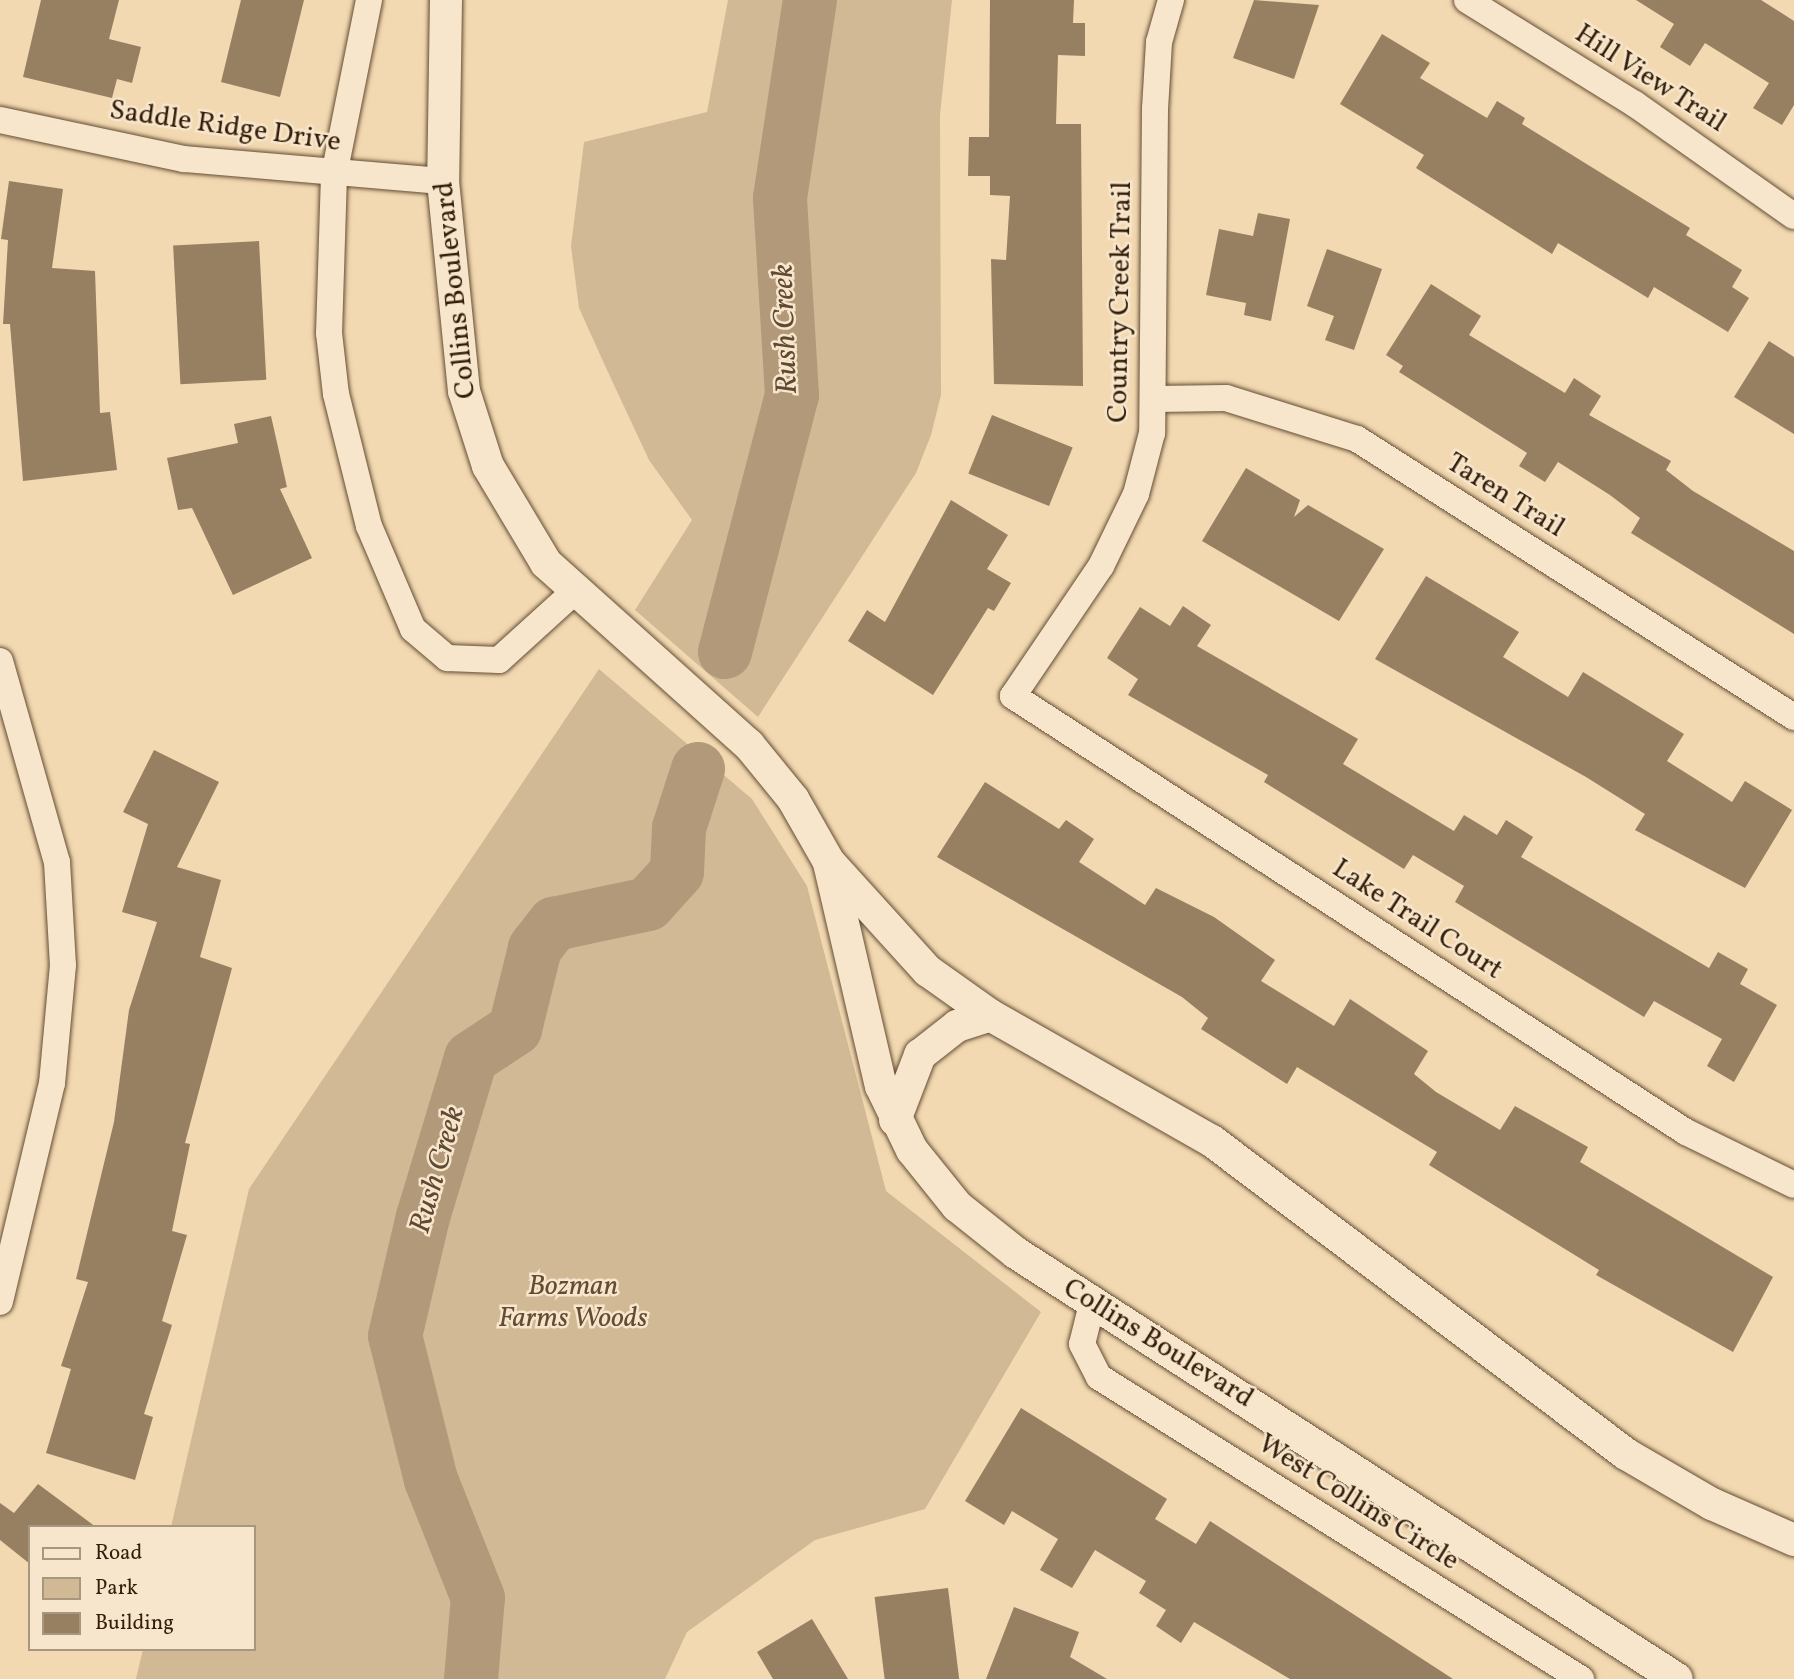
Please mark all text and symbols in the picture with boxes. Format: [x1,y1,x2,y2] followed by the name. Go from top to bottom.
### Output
[1567,17,1733,141] street label: Hill View Trail
[107,94,343,160] street label: Saddle Ridge Drive
[428,180,484,400] street label: Collins Boulevard
[1102,180,1140,424] street label: Country Creek Trail
[766,263,806,395] water label: Rush Creek
[1439,446,1571,546] street label: Taren Trail
[1325,852,1509,988] street label: Lake Trail Court
[403,1102,473,1238] water label: Rush Creek
[498,1270,648,1336] park label: Bozman Farms Woods
[1057,1272,1259,1416] street label: Collins Boulevard
[1251,1428,1465,1578] street label: West Collins Circle
[28,1525,256,1651] legend
[95,1539,142,1568] text: Road
[95,1574,138,1603] text: Park
[95,1609,174,1638] text: Building

